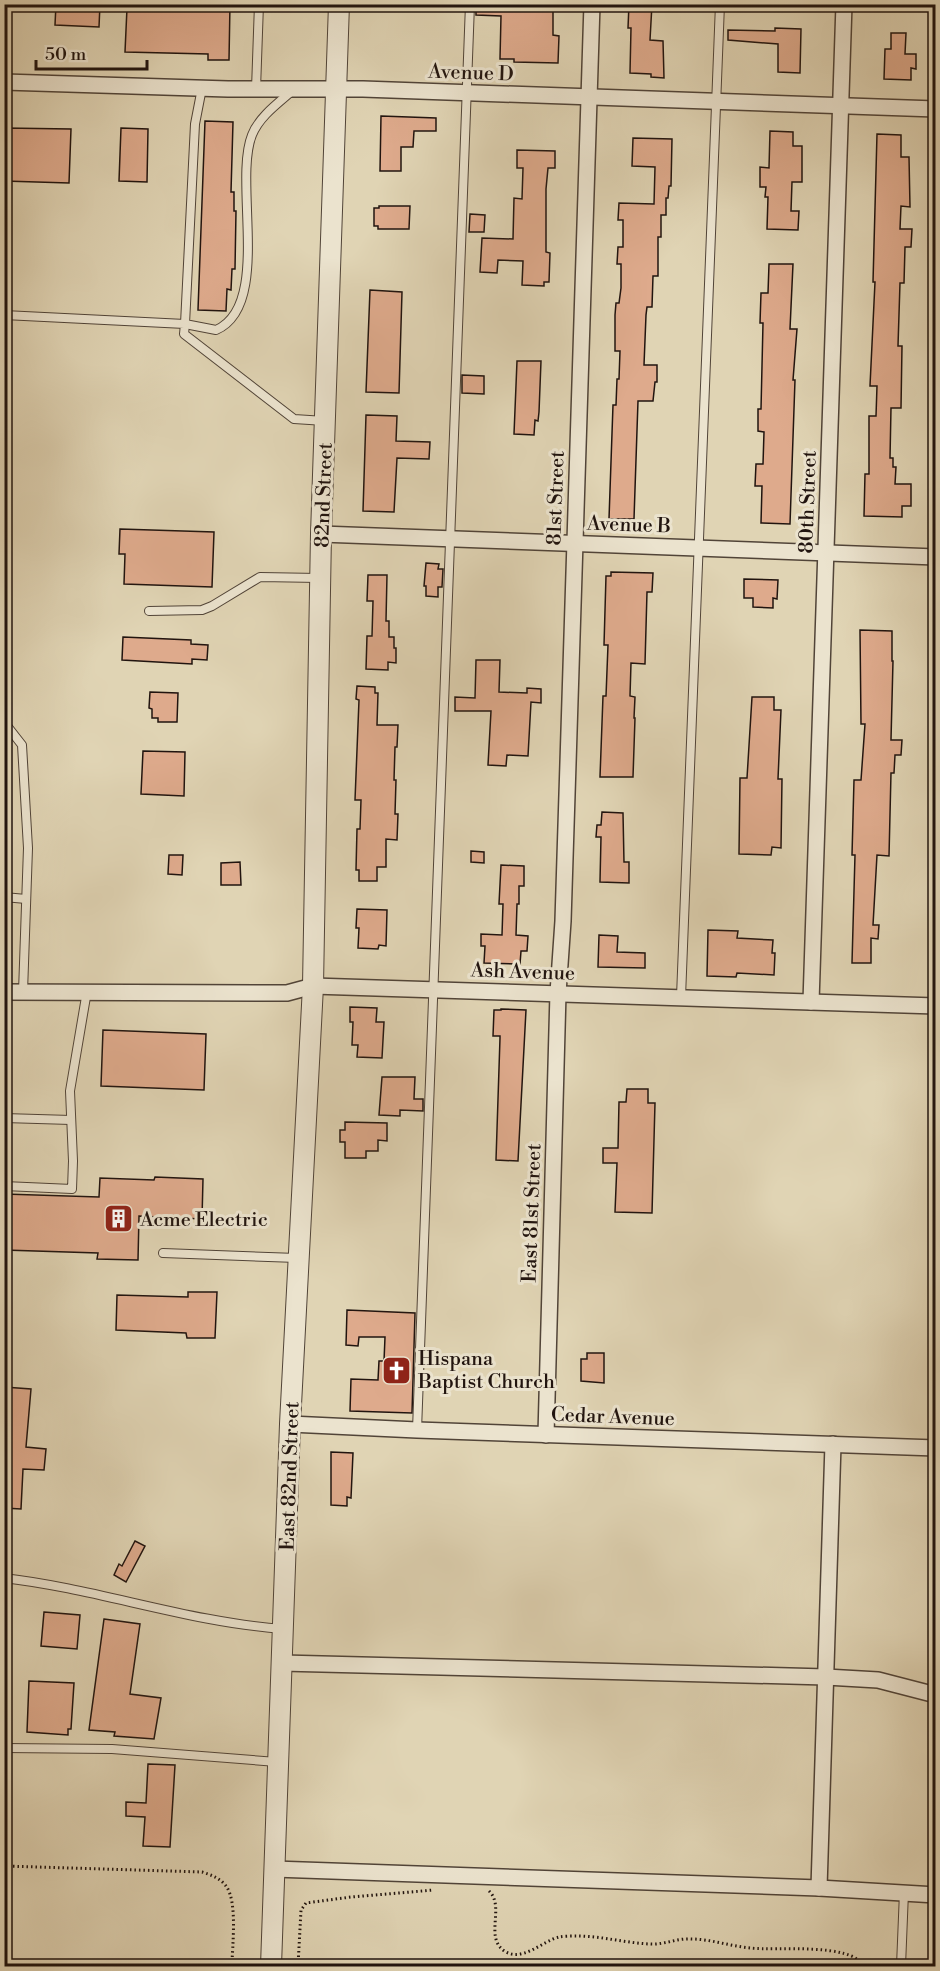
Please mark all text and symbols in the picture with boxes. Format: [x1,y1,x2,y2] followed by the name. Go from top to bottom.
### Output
[36,33,147,71] scale bar
[45,43,87,66] text: 50 m
[427,59,514,87] street label: Avenue D
[310,442,339,548] street label: 82nd Street
[542,450,571,546] street label: 81st Street
[794,450,823,554] street label: 80th Street
[585,512,671,539] street label: Avenue B
[469,958,576,987] street label: Ash Avenue
[518,1143,547,1283] street label: East 81st Street
[103,1203,135,1235] building icon: Acme Electric
[139,1208,268,1233] place label: Acme Electric
[417,1347,555,1395] place label: Hispana Baptist Church
[381,1354,413,1386] church icon: Hispana Baptist Church
[275,1401,306,1551] street label: East 82nd Street
[551,1403,675,1432] street label: Cedar Avenue

